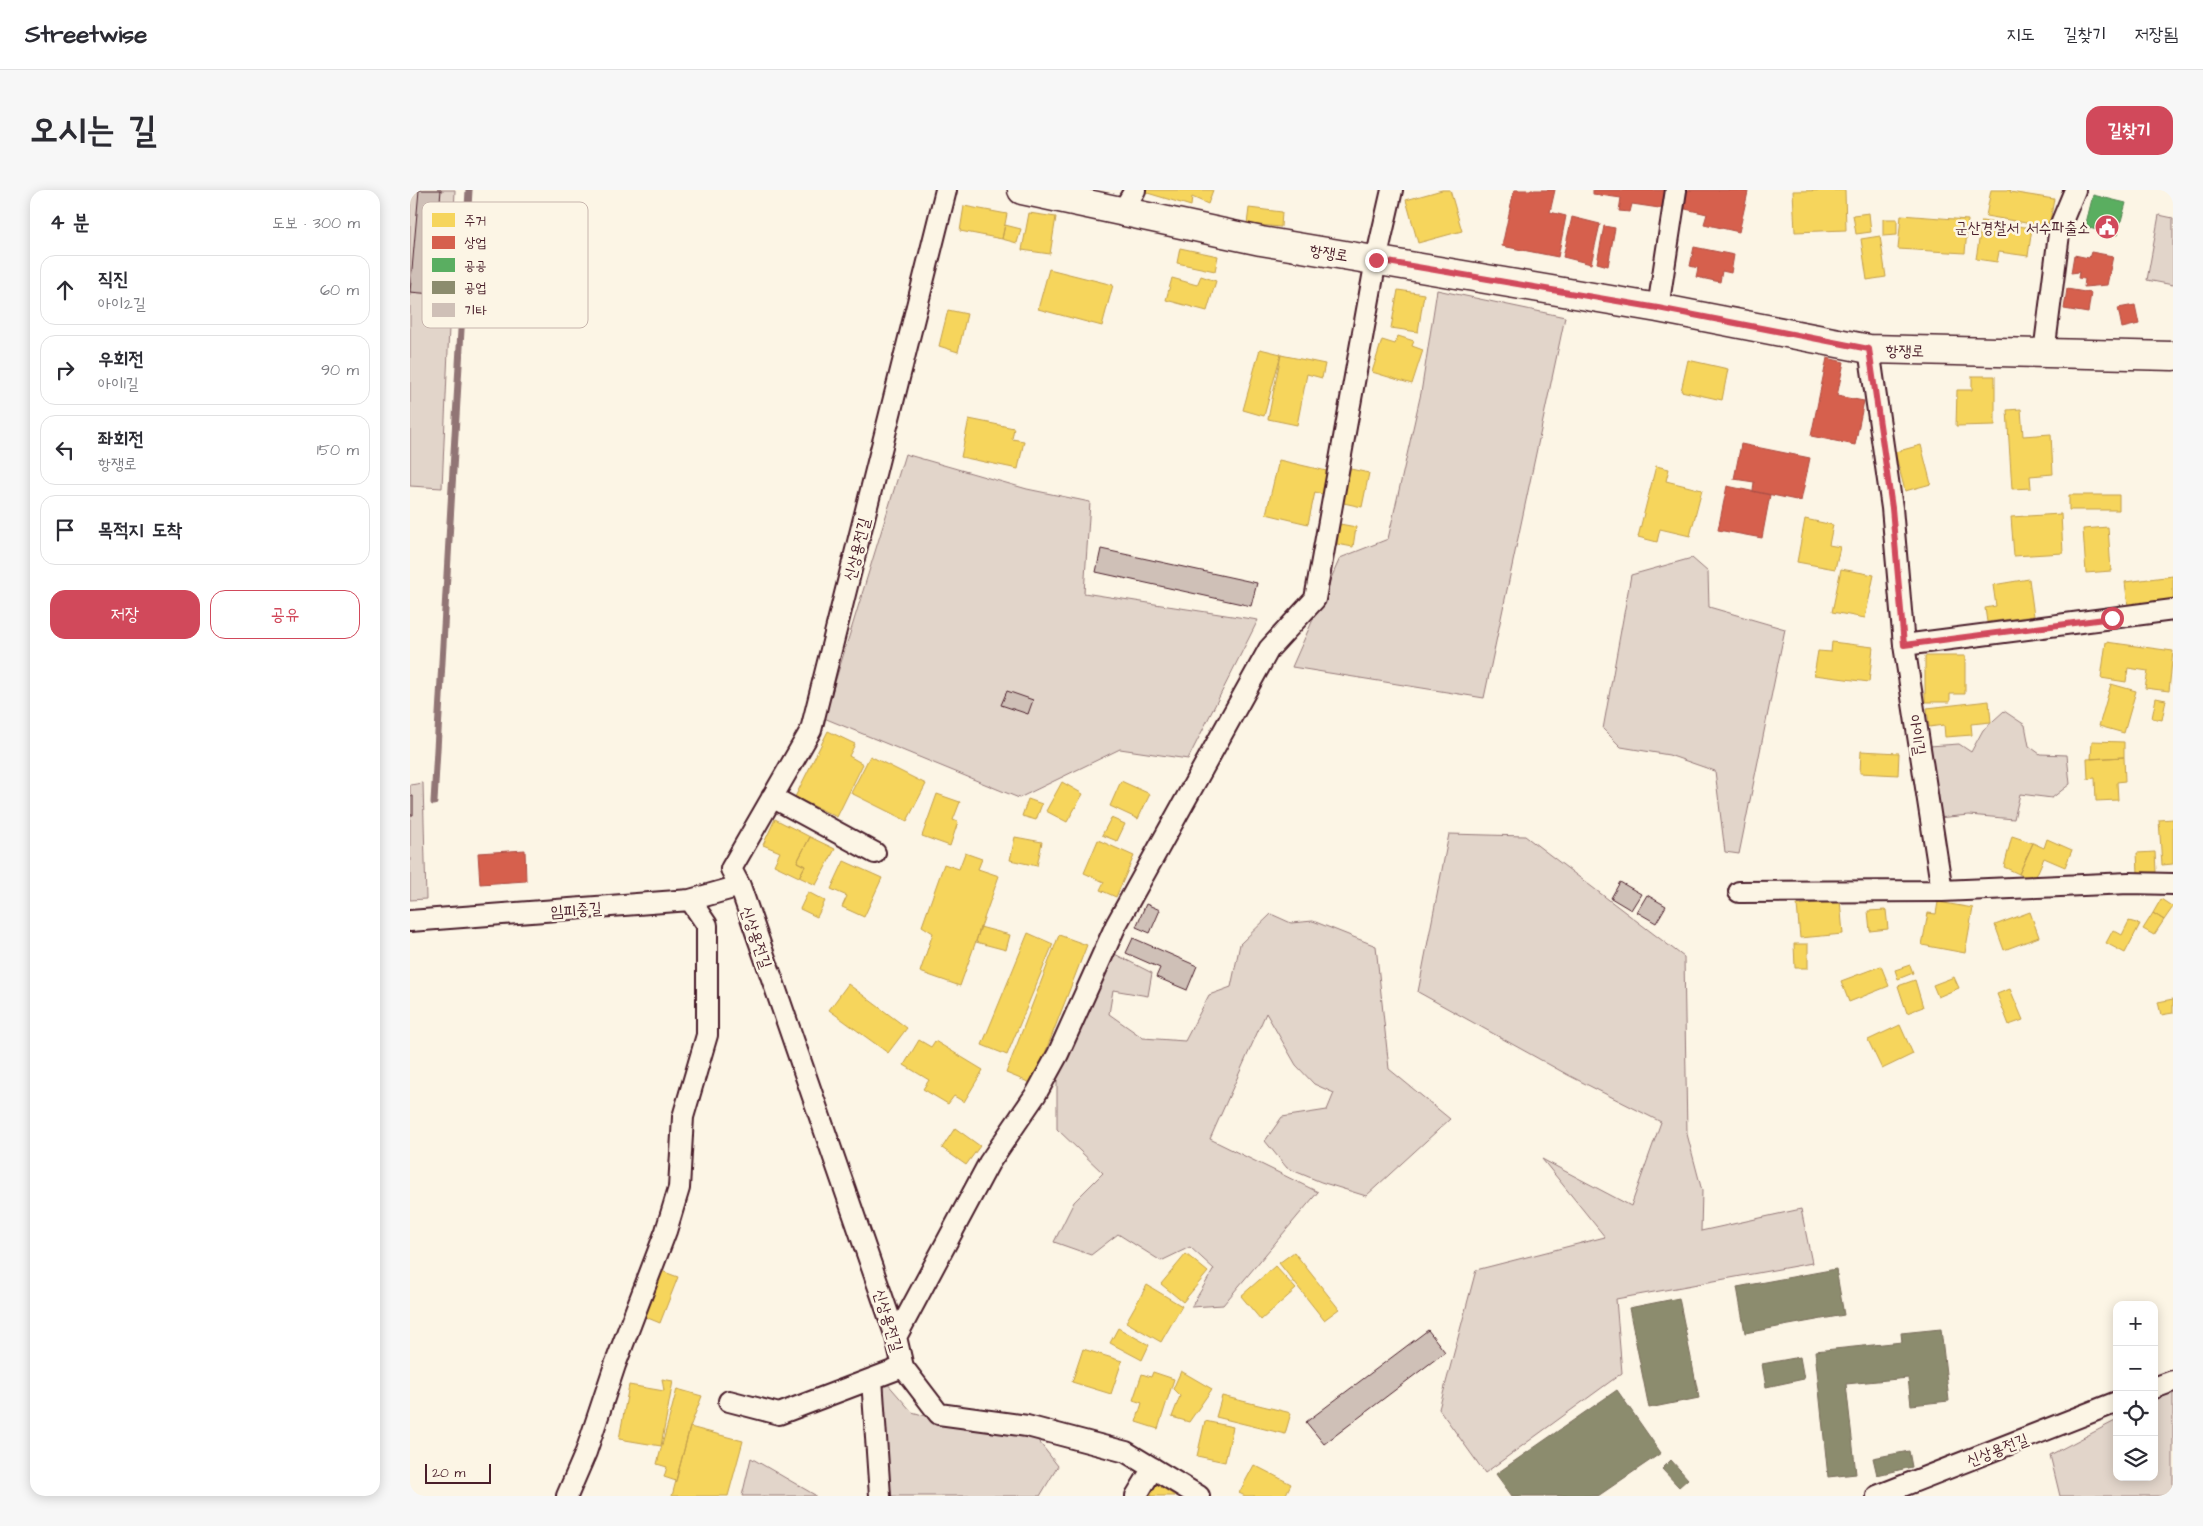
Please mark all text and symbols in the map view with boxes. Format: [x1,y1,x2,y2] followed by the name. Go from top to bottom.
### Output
[25,18,147,52] text: Streetwise
[2006,22,2035,47] text: 지도
[2063,22,2107,47] text: 길찾기
[2135,22,2178,47] text: 저장됨
[30,106,157,155] text: 오시는 길
[2086,106,2173,155] button: 길찾기
[422,202,588,328] legend
[50,208,90,237] text: 4 분
[464,211,487,231] text: 주거
[272,212,360,234] text: 도보 · 300 m
[2094,214,2120,240] public building icon: 군산경찰서 서수파출소
[1955,217,2090,239] place label: 군산경찰서 서수파출소
[464,233,487,253] text: 상업
[1308,239,1350,267] street label: 항쟁로
[1365,249,1388,272] route end
[464,256,487,276] text: 공공
[98,266,129,293] text: 직진
[51,276,79,304] icon: ahead
[464,278,487,298] text: 공업
[320,279,359,301] text: 60 m
[98,293,146,315] text: 아이2길
[464,301,487,321] text: 기타
[1885,340,1924,362] street label: 항쟁로
[98,346,144,373] text: 우회전
[51,356,79,384] icon: right
[321,359,359,381] text: 90 m
[98,373,139,395] text: 아이1길
[98,426,144,453] text: 좌회전
[51,436,79,464] icon: left
[317,439,359,461] text: 150 m
[98,453,137,475] text: 항쟁로
[839,515,875,583] street label: 신상용전길
[51,516,79,544] icon: arrive
[98,517,182,544] text: 목적지 도착
[50,590,200,639] button: 저장
[210,590,360,639] button: 공유
[2101,607,2124,630] route start
[1903,713,1931,757] street label: 아이1길
[550,897,603,923] street label: 임피중길
[735,903,777,971] street label: 신상용전길
[868,1286,908,1354] street label: 신상용전길
[2113,1301,2158,1481] map controls
[2113,1301,2158,1346] button: +
[2113,1346,2158,1391] button: −
[2113,1391,2158,1436] button: locate
[1963,1428,2031,1472] street label: 신상용전길
[2113,1436,2158,1481] button: layers
[425,1461,491,1484] scale bar
[432,1463,465,1483] text: 20 m

